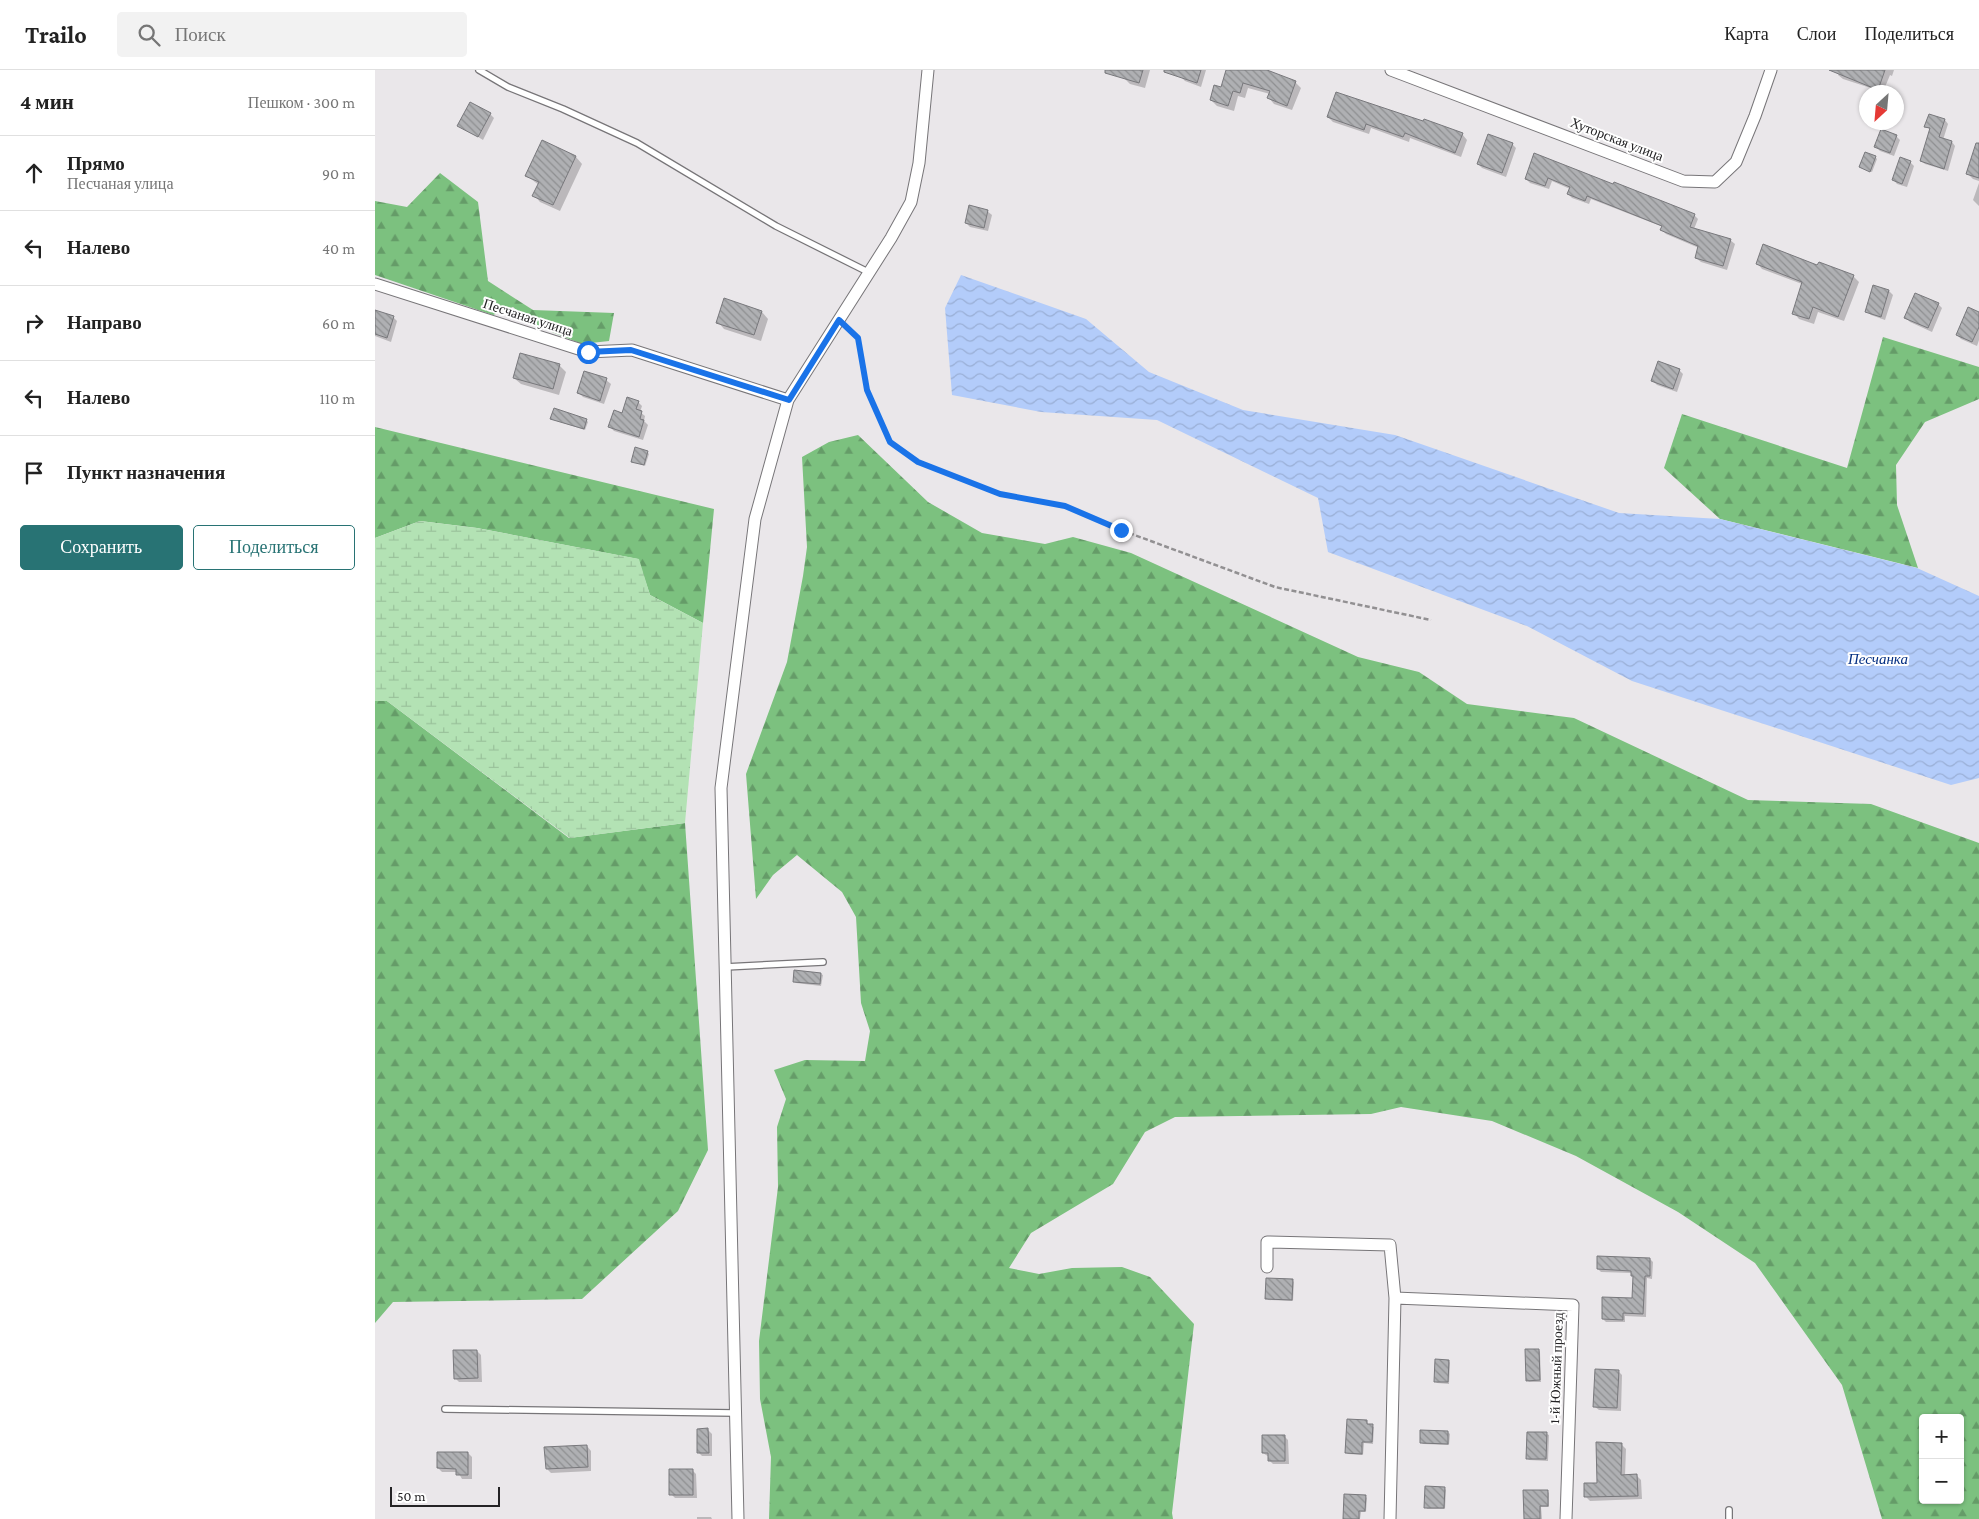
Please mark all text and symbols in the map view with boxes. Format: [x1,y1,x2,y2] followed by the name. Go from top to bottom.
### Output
[117,12,467,57] search box
[25,21,87,48] text: Trailo
[135,21,163,49] icon: search
[175,24,226,45] text: Поиск
[1724,24,1769,44] text: Карта
[1797,24,1836,44] text: Слои
[1864,24,1954,44] text: Поделиться
[1859,85,1904,130] north arrow
[20,90,74,114] text: 4 мин
[248,94,355,111] text: Пешком · 300 m
[1568,114,1667,164] street label: Хуторская улица
[67,153,125,174] text: Прямо
[20,159,48,187] icon: ahead
[322,165,355,182] text: 90 m
[67,175,174,192] text: Песчаная улица
[20,234,48,262] icon: left
[67,237,130,258] text: Налево
[322,240,355,257] text: 40 m
[481,295,576,339] street label: Песчаная улица
[20,309,48,337] icon: right
[67,312,142,333] text: Направо
[322,315,355,332] text: 60 m
[577,341,600,364] route start
[20,384,48,412] icon: left
[67,387,130,408] text: Налево
[319,390,355,407] text: 110 m
[20,459,48,487] icon: arrive
[67,462,225,483] text: Пункт назначения
[1110,519,1133,542] route end
[20,525,183,570] button: Сохранить
[193,525,355,570] button: Поделиться
[1847,651,1908,667] water label: Песчанка
[1546,1312,1566,1424] street label: 1-й Южный проезд
[1919,1414,1964,1504] map controls
[1919,1414,1964,1459] button: +
[1919,1459,1964,1504] button: −
[390,1484,500,1507] scale bar
[397,1488,425,1504] text: 50 m

